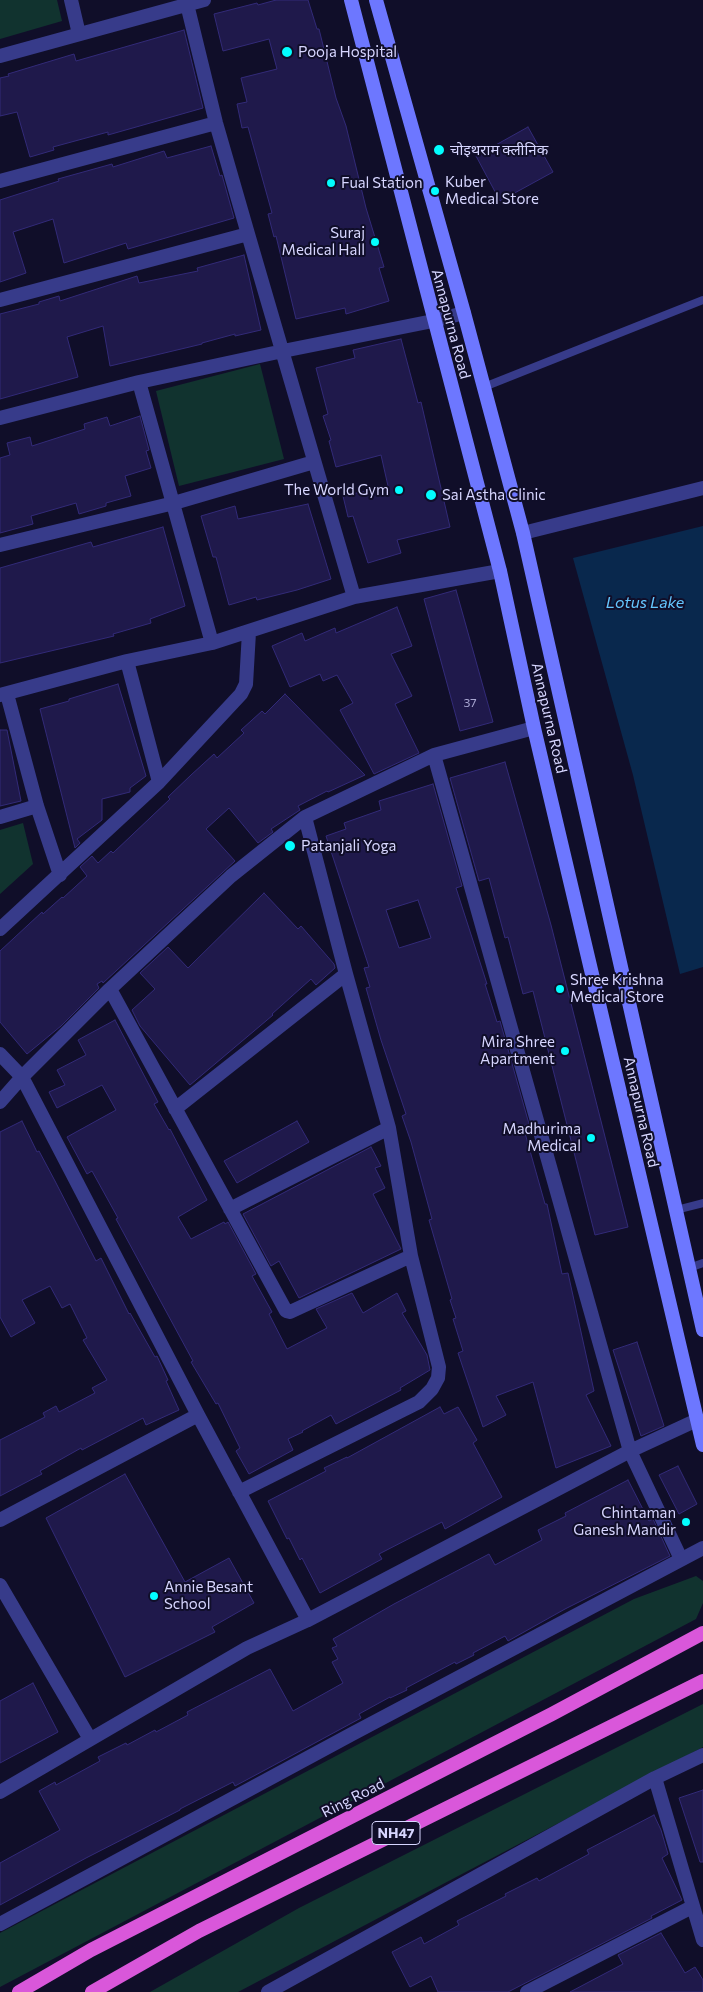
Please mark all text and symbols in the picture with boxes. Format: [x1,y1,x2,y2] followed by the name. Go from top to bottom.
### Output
[298,43,397,61] place label: Pooja Hospital
[280,45,294,59] marker: Pooja Hospital
[450,141,548,159] place label: चोइथराम क्लीनिक
[432,143,446,157] marker: चोइथराम क्लीनिक
[445,173,539,208] place label: Kuber Medical Store
[341,174,422,192] place label: Fual Station
[325,177,337,189] marker: Fual Station
[429,185,441,197] marker: Kuber Medical Store
[282,224,365,259] place label: Suraj Medical Hall
[369,236,381,248] marker: Suraj Medical Hall
[428,267,474,381] street label: Annapurna Road
[284,481,389,499] place label: The World Gym
[393,484,405,496] marker: The World Gym
[442,486,546,504] place label: Sai Astha Clinic
[424,488,438,502] marker: Sai Astha Clinic
[606,593,684,613] water label: Lotus Lake
[528,661,570,775] street label: Annapurna Road
[463,696,477,710] house number: 37
[301,837,396,855] place label: Patanjali Yoga
[283,839,297,853] marker: Patanjali Yoga
[570,971,664,1006] place label: Shree Krishna Medical Store
[554,983,566,995] marker: Shree Krishna Medical Store
[480,1033,555,1068] place label: Mira Shree Apartment
[559,1045,571,1057] marker: Mira Shree Apartment
[620,1055,662,1169] street label: Annapurna Road
[503,1120,581,1155] place label: Madhurima Medical
[585,1132,597,1144] marker: Madhurima Medical
[573,1504,676,1539] place label: Chintaman Ganesh Mandir
[680,1516,692,1528] marker: Chintaman Ganesh Mandir
[164,1578,253,1613] place label: Annie Besant School
[148,1590,160,1602] marker: Annie Besant School
[318,1774,388,1822] street label: Ring Road
[372,1822,420,1845] road number: NH47

